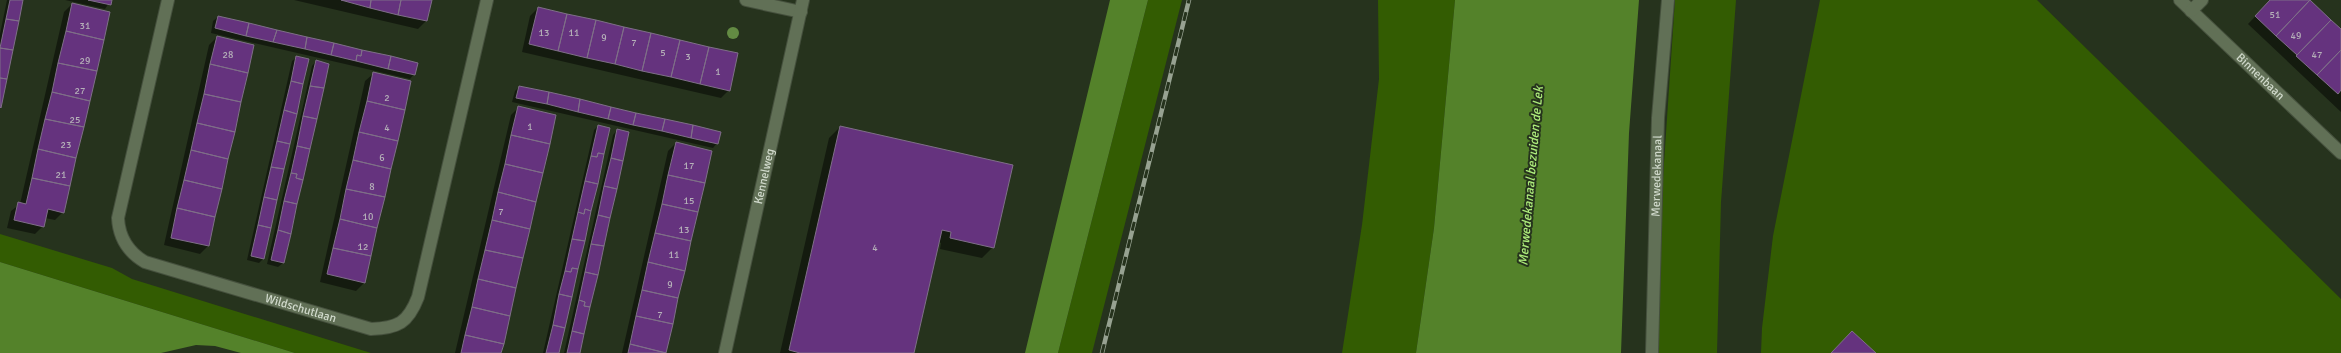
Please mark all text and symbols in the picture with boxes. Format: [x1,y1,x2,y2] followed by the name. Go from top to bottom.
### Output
[2270,9,2280,21] house number: 51
[80,20,90,32] house number: 31
[539,27,549,39] house number: 13
[569,27,579,39] house number: 11
[2291,30,2301,42] house number: 49
[601,32,607,44] house number: 9
[631,37,637,49] house number: 7
[660,47,666,59] house number: 5
[223,49,233,61] house number: 28
[2312,49,2322,61] house number: 47
[2233,50,2288,103] street label: Binnenbaan
[685,51,691,63] house number: 3
[80,55,90,67] house number: 29
[715,66,721,78] house number: 1
[1515,84,1547,266] water label: Merwedekanaal bezuiden de Lek
[75,85,85,97] house number: 27
[384,92,390,104] house number: 2
[70,114,80,126] house number: 25
[527,121,533,133] house number: 1
[384,122,390,134] house number: 4
[1648,135,1665,217] street label: Merwedekanaal
[61,139,71,151] house number: 23
[751,147,777,205] street label: Kennelweg
[379,152,385,164] house number: 6
[684,160,694,172] house number: 17
[56,169,66,181] house number: 21
[369,181,375,193] house number: 8
[684,195,694,207] house number: 15
[498,206,504,218] house number: 7
[363,211,373,223] house number: 10
[679,224,689,236] house number: 13
[358,241,368,253] house number: 12
[872,242,878,254] house number: 4
[669,249,679,261] house number: 11
[667,279,673,291] house number: 9
[263,290,338,326] street label: Wildschutlaan
[657,309,663,321] house number: 7

